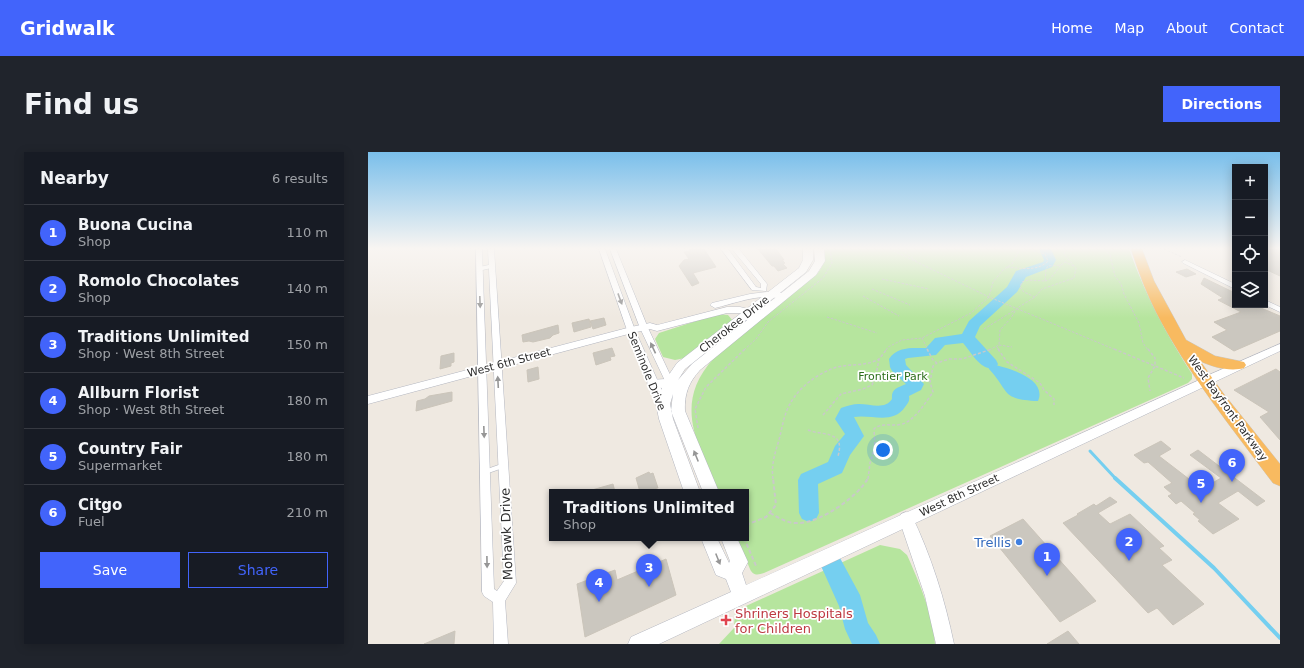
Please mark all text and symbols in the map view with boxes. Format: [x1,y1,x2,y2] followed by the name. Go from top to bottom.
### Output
[20,17,115,39] text: Gridwalk
[1051,20,1093,36] text: Home
[1115,20,1144,36] text: Map
[1166,20,1208,36] text: About
[1230,20,1284,36] text: Contact
[1163,86,1280,122] button: Directions
[24,88,139,121] text: Find us
[1232,164,1268,308] map controls
[1232,164,1268,200] button: +
[40,168,109,188] text: Nearby
[272,171,328,186] text: 6 results
[1232,200,1268,236] button: −
[78,216,193,234] text: Buona Cucina
[48,225,58,240] text: 1
[286,225,328,240] text: 110 m
[78,234,111,249] text: Shop
[1232,236,1268,272] button: locate
[78,272,239,290] text: Romolo Chocolates
[1232,272,1268,308] button: layers
[48,281,58,296] text: 2
[286,281,328,296] text: 140 m
[78,290,111,305] text: Shop
[697,293,772,356] street label: Cherokee Drive
[617,294,623,306] one-way arrow
[477,296,483,309] one-way arrow
[78,328,249,346] text: Traditions Unlimited
[625,330,668,413] street label: Seminole Drive
[48,337,58,352] text: 3
[286,337,328,352] text: 150 m
[650,342,656,353] one-way arrow
[466,345,553,380] street label: West 6th Street
[78,346,224,361] text: Shop · West 8th Street
[1185,353,1270,464] street label: West Bayfront Parkway
[858,370,928,383] park label: Frontier Park
[495,375,501,388] one-way arrow
[78,384,199,402] text: Allburn Florist
[48,393,58,408] text: 4
[286,393,328,408] text: 180 m
[78,402,224,417] text: Shop · West 8th Street
[481,426,487,439] one-way arrow
[78,440,182,458] text: Country Fair
[873,440,893,460] your location
[48,449,58,464] text: 5
[286,449,328,464] text: 180 m
[1219,449,1245,482] pin: 6
[693,450,699,461] one-way arrow
[78,458,162,473] text: Supermarket
[1188,470,1214,503] pin: 5
[918,471,1001,519] street label: West 8th Street
[497,488,516,580] street label: Mohawk Drive
[549,489,749,541] popup
[78,496,122,514] text: Citgo
[563,499,735,517] text: Traditions Unlimited
[48,505,58,520] text: 6
[286,505,328,520] text: 210 m
[78,514,105,529] text: Fuel
[563,517,596,532] text: Shop
[1116,528,1142,561] pin: 2
[973,535,1011,550] place label: Trellis
[1014,537,1024,547] marker: Trellis
[1034,543,1060,576] pin: 1
[40,552,180,588] button: Save
[188,552,328,588] button: Share
[636,554,662,587] pin: 3
[715,554,721,566] one-way arrow
[484,556,490,569] one-way arrow
[586,569,612,602] pin: 4
[735,606,853,636] place label: Shriners Hospitals for Children
[720,614,732,626] marker: Shriners Hospitals for Children

